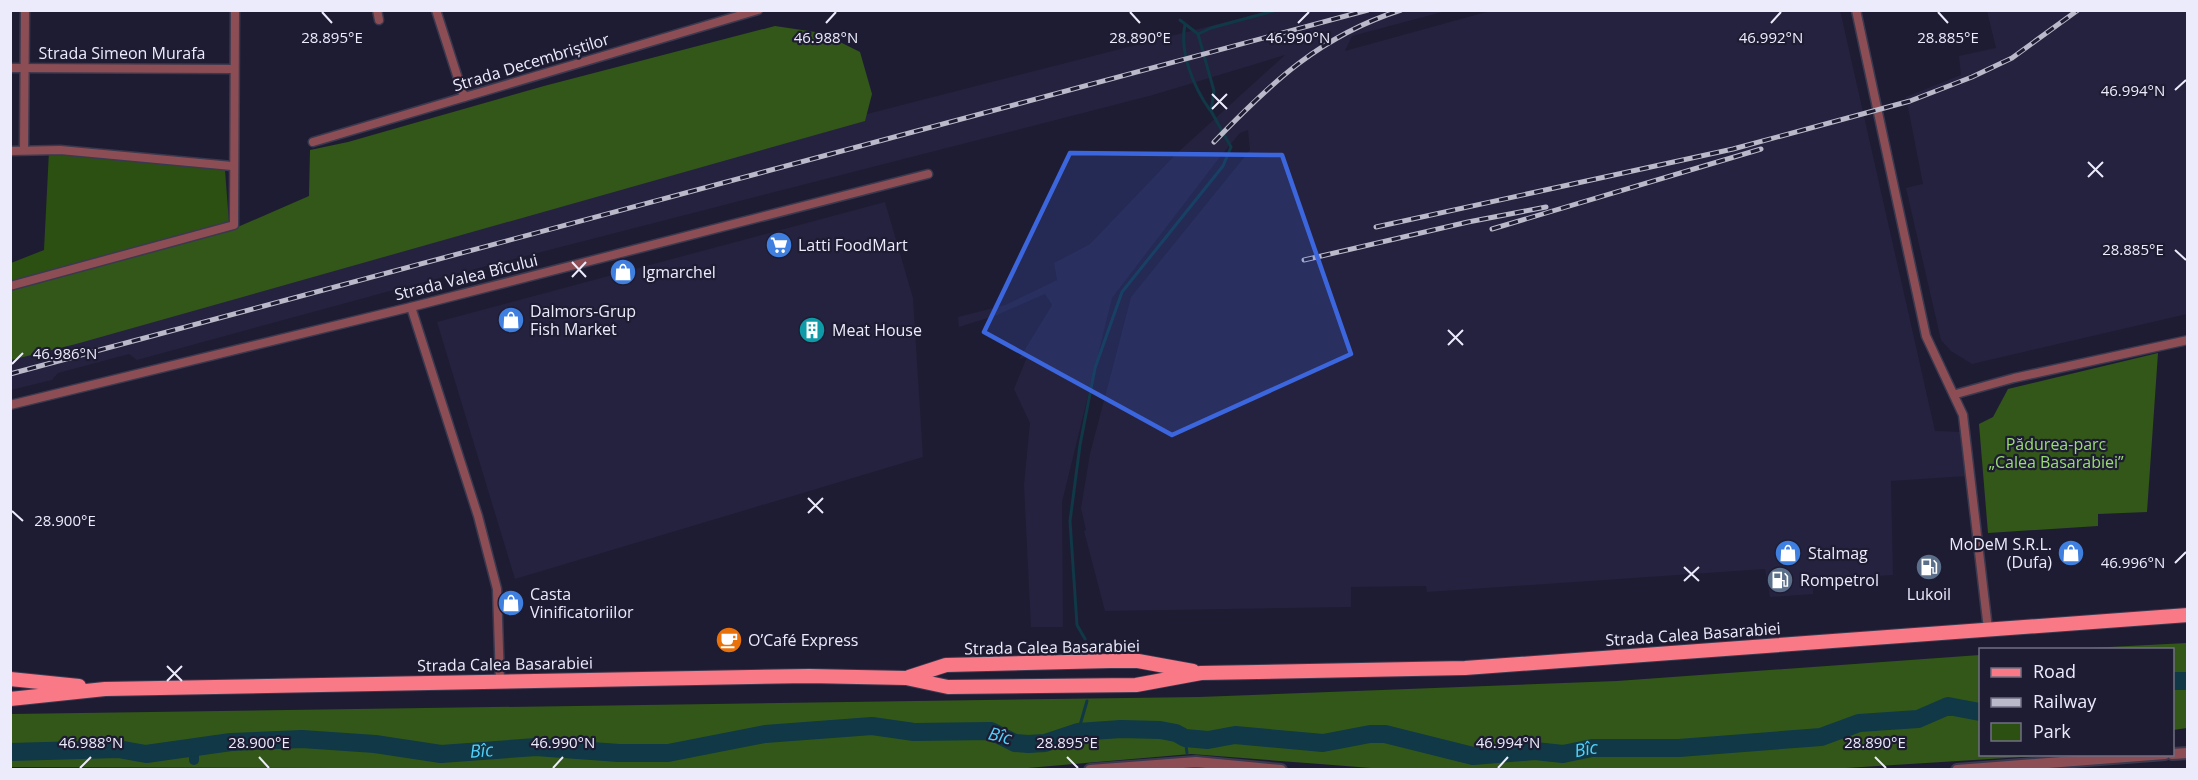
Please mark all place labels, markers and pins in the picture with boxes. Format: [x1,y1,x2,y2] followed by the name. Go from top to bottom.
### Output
[764,230,794,260] supermarket icon: Latti FoodMart
[798,234,908,256] place label: Latti FoodMart
[608,257,638,287] shop icon: Igmarchel
[642,261,716,283] place label: Igmarchel
[530,300,636,340] place label: Dalmors-Grup Fish Market
[496,305,526,335] shop icon: Dalmors-Grup Fish Market
[797,315,827,345] building icon: Meat House
[832,319,922,341] place label: Meat House
[1949,533,2052,573] place label: MoDeM S.R.L. (Dufa)
[1773,538,1803,568] shop icon: Stalmag
[2056,538,2086,568] shop icon: MoDeM S.R.L. (Dufa)
[1808,542,1868,564] place label: Stalmag
[1914,552,1944,582] fuel station icon: Lukoil
[1765,565,1795,595] fuel station icon: Rompetrol
[1800,569,1879,591] place label: Rompetrol
[530,583,634,623] place label: Casta Vinificatoriilor
[1907,583,1951,605] place label: Lukoil
[496,588,526,618] shop icon: Casta Vinificatoriilor
[714,625,744,655] cafe icon: O’Café Express
[748,629,858,651] place label: O’Café Express

